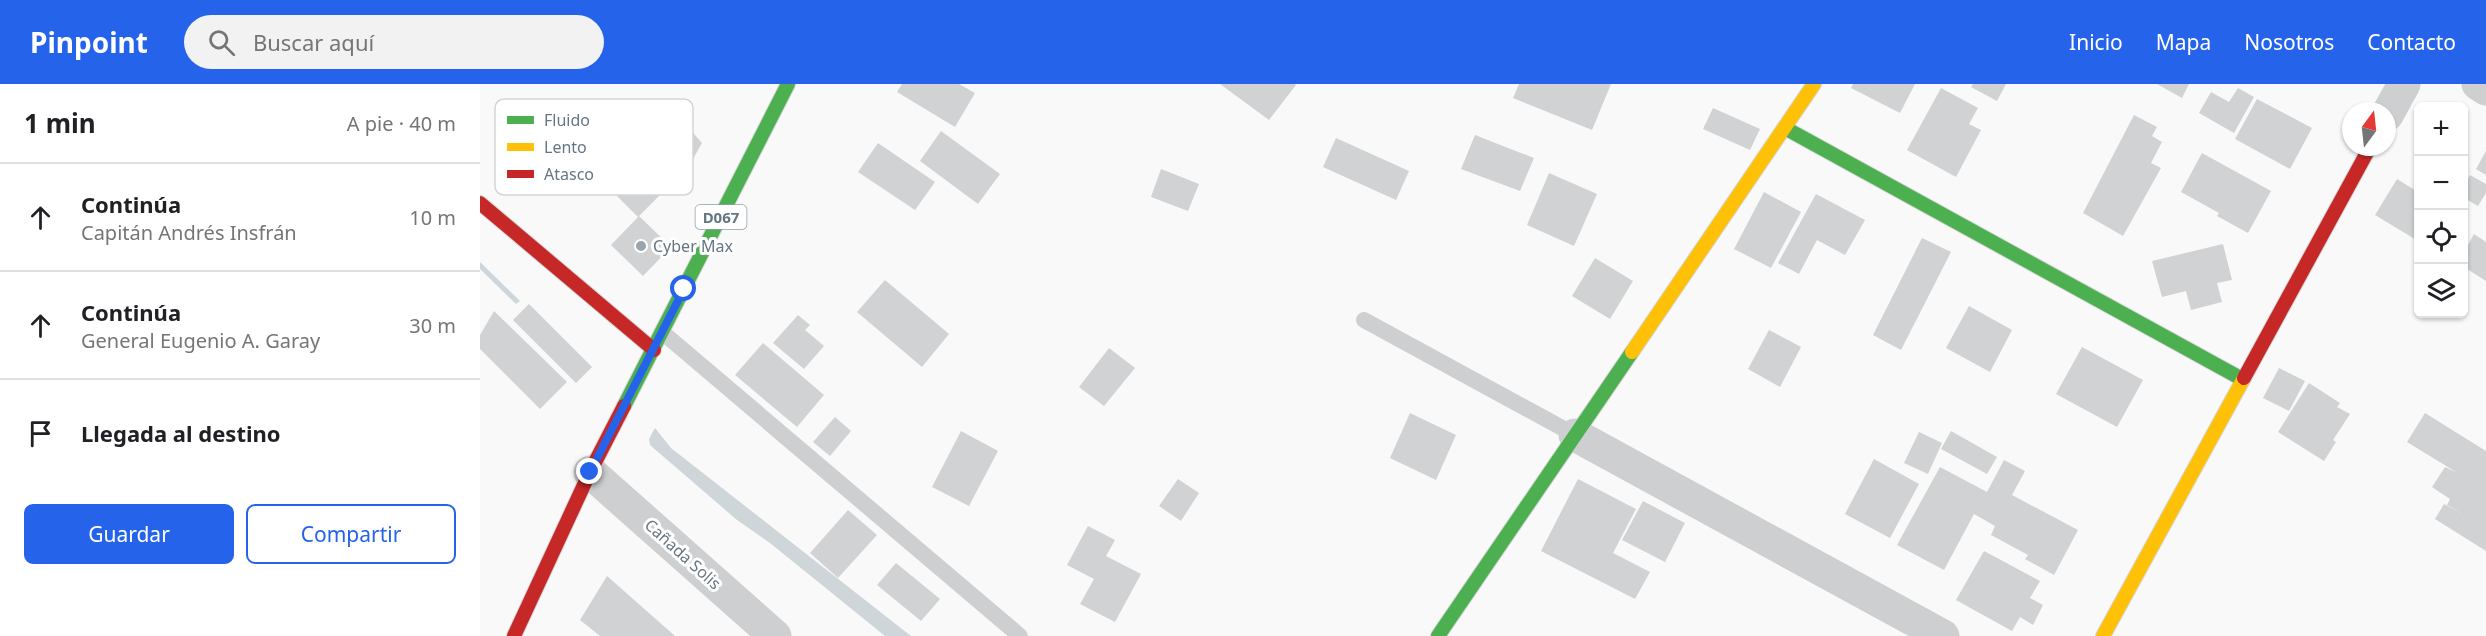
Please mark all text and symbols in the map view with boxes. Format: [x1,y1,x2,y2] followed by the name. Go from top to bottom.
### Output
[184,15,604,69] search box
[30,23,148,61] text: Pinpoint
[205,26,238,59] icon: search
[253,27,374,57] text: Buscar aquí
[2069,28,2123,56] text: Inicio
[2156,28,2211,56] text: Mapa
[2244,28,2334,56] text: Nosotros
[2367,28,2456,56] text: Contacto
[495,99,693,195] legend
[2342,102,2396,156] north arrow
[2414,102,2468,318] map controls
[2414,102,2468,156] button: +
[24,105,96,141] text: 1 min
[544,109,590,131] text: Fluido
[347,110,456,137] text: A pie · 40 m
[544,136,587,158] text: Lento
[2414,156,2468,210] button: −
[544,163,594,185] text: Atasco
[81,189,181,219] text: Continúa
[24,201,57,234] icon: ahead
[409,204,456,231] text: 10 m
[696,205,746,229] road number: D067
[2414,210,2468,264] button: locate
[81,219,297,246] text: Capitán Andrés Insfrán
[653,235,733,257] place label: Cyber Max
[634,239,648,253] marker: Cyber Max
[2414,264,2468,318] button: layers
[670,275,696,301] route start
[81,297,181,327] text: Continúa
[24,309,57,342] icon: ahead
[409,312,456,339] text: 30 m
[81,327,320,354] text: General Eugenio A. Garay
[24,417,57,450] icon: arrive
[81,418,281,448] text: Llegada al destino
[576,458,602,484] route end
[24,504,234,564] button: Guardar
[246,504,456,564] button: Compartir
[640,514,726,594] street label: Cañada Solis

